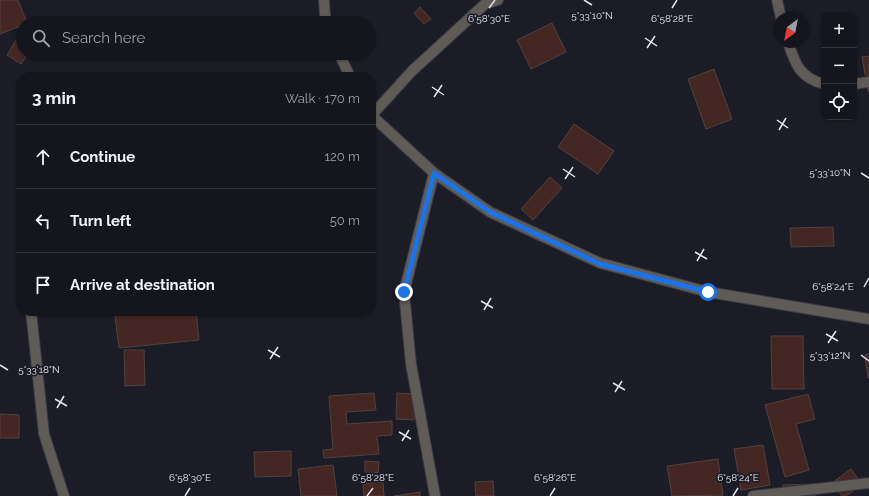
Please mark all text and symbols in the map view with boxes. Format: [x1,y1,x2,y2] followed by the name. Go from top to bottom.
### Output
[571,10,613,21] text: 5°33'10"N
[773,12,809,48] north arrow
[821,12,857,120] map controls
[821,12,857,48] button: +
[468,13,510,24] text: 6°58'30"E
[651,13,693,24] text: 6°58'28"E
[16,16,376,60] search box
[30,27,52,49] icon: search
[62,29,145,47] text: Search here
[821,48,857,84] button: −
[821,84,857,120] button: locate
[32,88,76,108] text: 3 min
[285,91,360,106] text: Walk · 170 m
[32,146,54,168] icon: ahead
[70,148,135,166] text: Continue
[324,149,360,164] text: 120 m
[809,167,851,178] text: 5°33'10"N
[32,210,54,232] icon: left
[70,212,131,230] text: Turn left
[330,213,360,228] text: 50 m
[32,274,54,296] icon: arrive
[70,276,215,294] text: Arrive at destination
[812,281,854,292] text: 6°58'24"E
[395,283,413,301] route end
[699,283,717,301] route start
[810,350,850,361] text: 5°33'12"N
[18,364,60,375] text: 5°33'18"N
[169,472,211,483] text: 6°58'30"E
[352,472,394,483] text: 6°58'28"E
[534,472,576,483] text: 6°58'26"E
[717,472,759,483] text: 6°58'24"E

